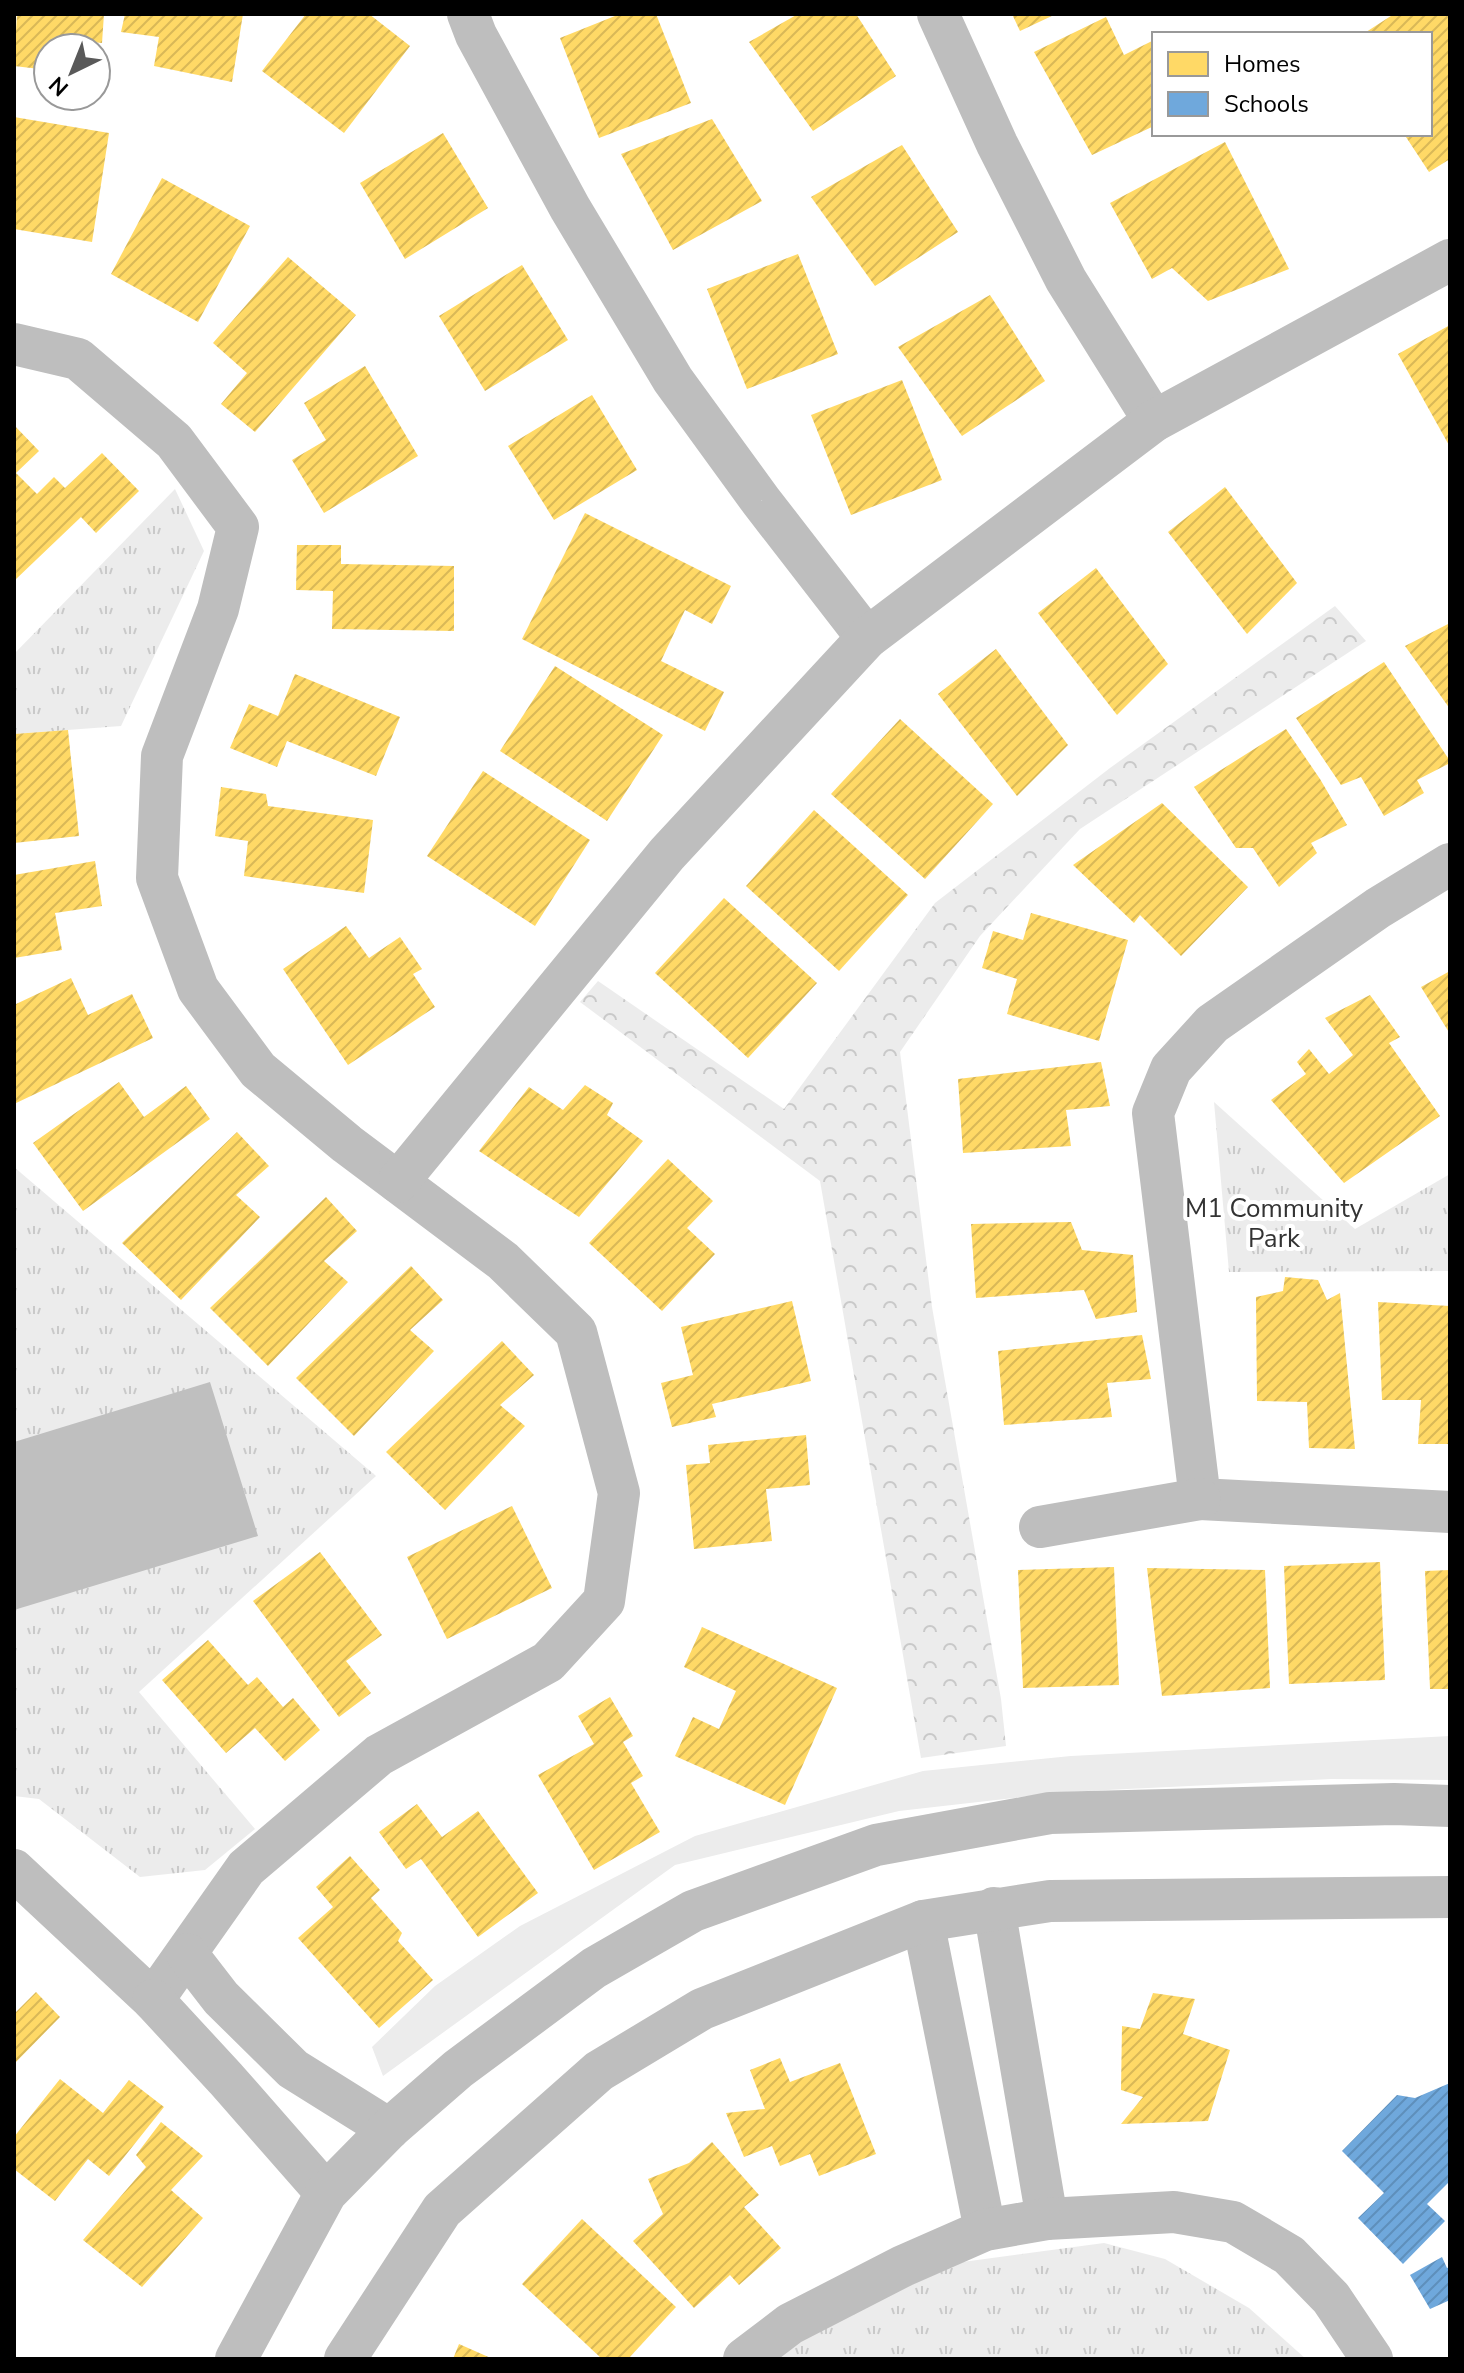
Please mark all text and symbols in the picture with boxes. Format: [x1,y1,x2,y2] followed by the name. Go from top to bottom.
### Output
[32,32,112,112] north arrow
[1152,32,1432,136] legend
[1224,48,1300,80] text: Homes
[43,69,75,102] text: N
[1224,88,1309,120] text: Schools
[1185,1191,1364,1256] park label: M1 Community Park

